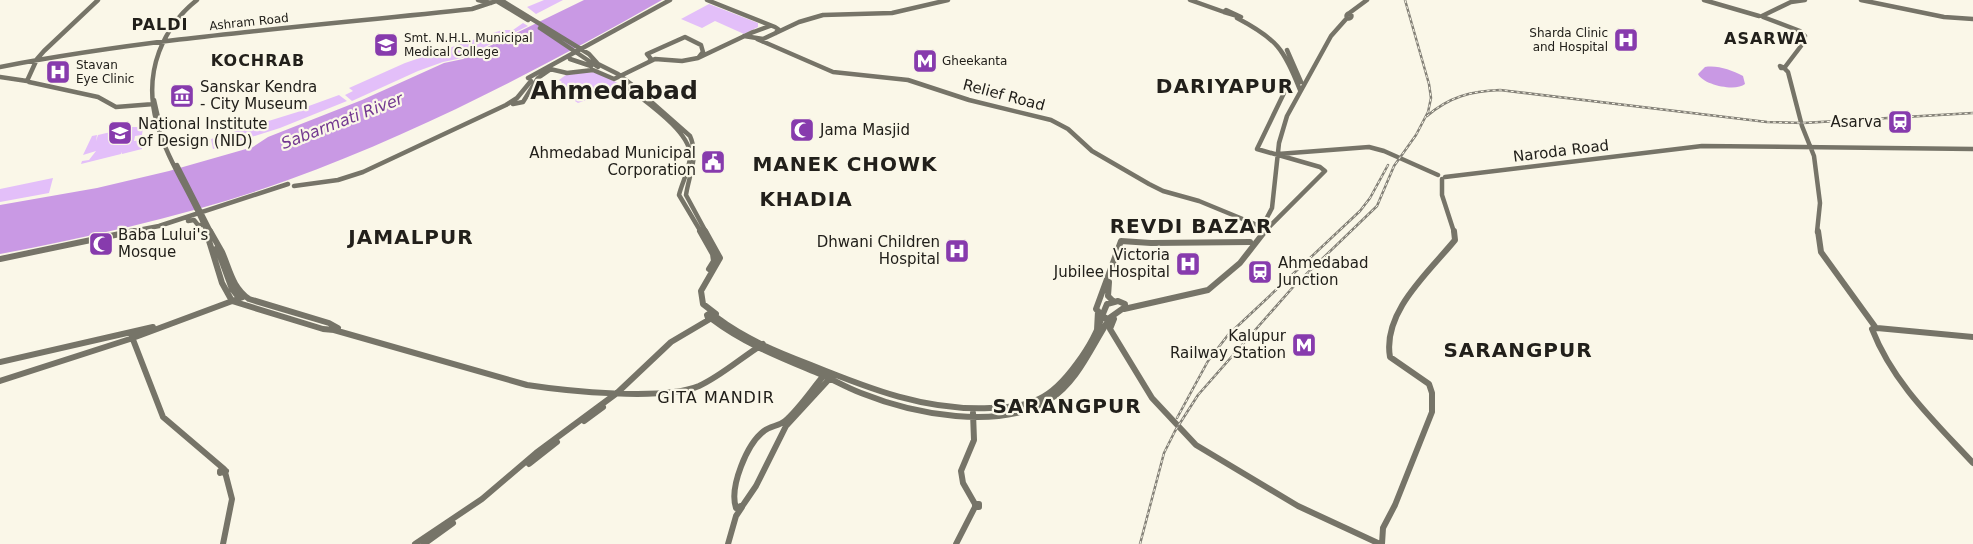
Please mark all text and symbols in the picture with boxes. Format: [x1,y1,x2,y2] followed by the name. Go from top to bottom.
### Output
[209,11,289,33] street label: Ashram Road
[131,15,189,34] district label: PALDI
[1529,26,1608,54] place label: Sharda Clinic and Hospital
[1613,27,1639,53] hospital icon: Sharda Clinic and Hospital
[1724,29,1808,48] district label: ASARWA
[404,31,533,59] place label: Smt. N.H.L. Municipal Medical College
[373,32,399,58] school or university icon: Smt. N.H.L. Municipal Medical College
[912,48,938,74] metro station icon: Gheekanta
[211,51,305,70] district label: KOCHRAB
[942,54,1007,68] place label: Gheekanta
[76,58,134,86] place label: Stavan Eye Clinic
[45,59,71,85] hospital icon: Stavan Eye Clinic
[1156,74,1294,98] district label: DARIYAPUR
[961,75,1047,115] street label: Relief Road
[530,76,698,105] district label: Ahmedabad
[200,78,317,113] place label: Sanskar Kendra - City Museum
[169,83,195,109] museum icon: Sanskar Kendra - City Museum
[278,88,407,153] water label: Sabarmati River
[1887,109,1913,135] station icon: Asarva
[1830,113,1882,131] place label: Asarva
[138,115,268,150] place label: National Institute of Design (NID)
[789,117,815,143] mosque icon: Jama Masjid
[107,120,133,146] school or university icon: National Institute of Design (NID)
[819,121,910,139] place label: Jama Masjid
[1512,136,1610,166] street label: Naroda Road
[529,144,696,179] place label: Ahmedabad Municipal Corporation
[700,149,726,175] public building icon: Ahmedabad Municipal Corporation
[752,152,938,176] district label: MANEK CHOWK
[759,187,853,211] district label: KHADIA
[1110,214,1272,238] district label: REVDI BAZAR
[346,225,474,249] district label: JAMALPUR
[118,226,209,261] place label: Baba Lului's Mosque
[88,231,114,257] mosque icon: Baba Lului's Mosque
[817,233,940,268] place label: Dhwani Children Hospital
[944,238,970,264] hospital icon: Dhwani Children Hospital
[1053,246,1170,281] place label: Victoria Jubilee Hospital
[1175,251,1201,277] hospital icon: Victoria Jubilee Hospital
[1277,254,1369,289] place label: Ahmedabad Junction
[1247,259,1273,285] station icon: Ahmedabad Junction
[1170,327,1287,362] place label: Kalupur Railway Station
[1291,332,1317,358] metro station icon: Kalupur Railway Station
[1443,338,1593,362] district label: SARANGPUR
[657,388,775,407] district label: GITA MANDIR
[992,394,1142,418] district label: SARANGPUR

